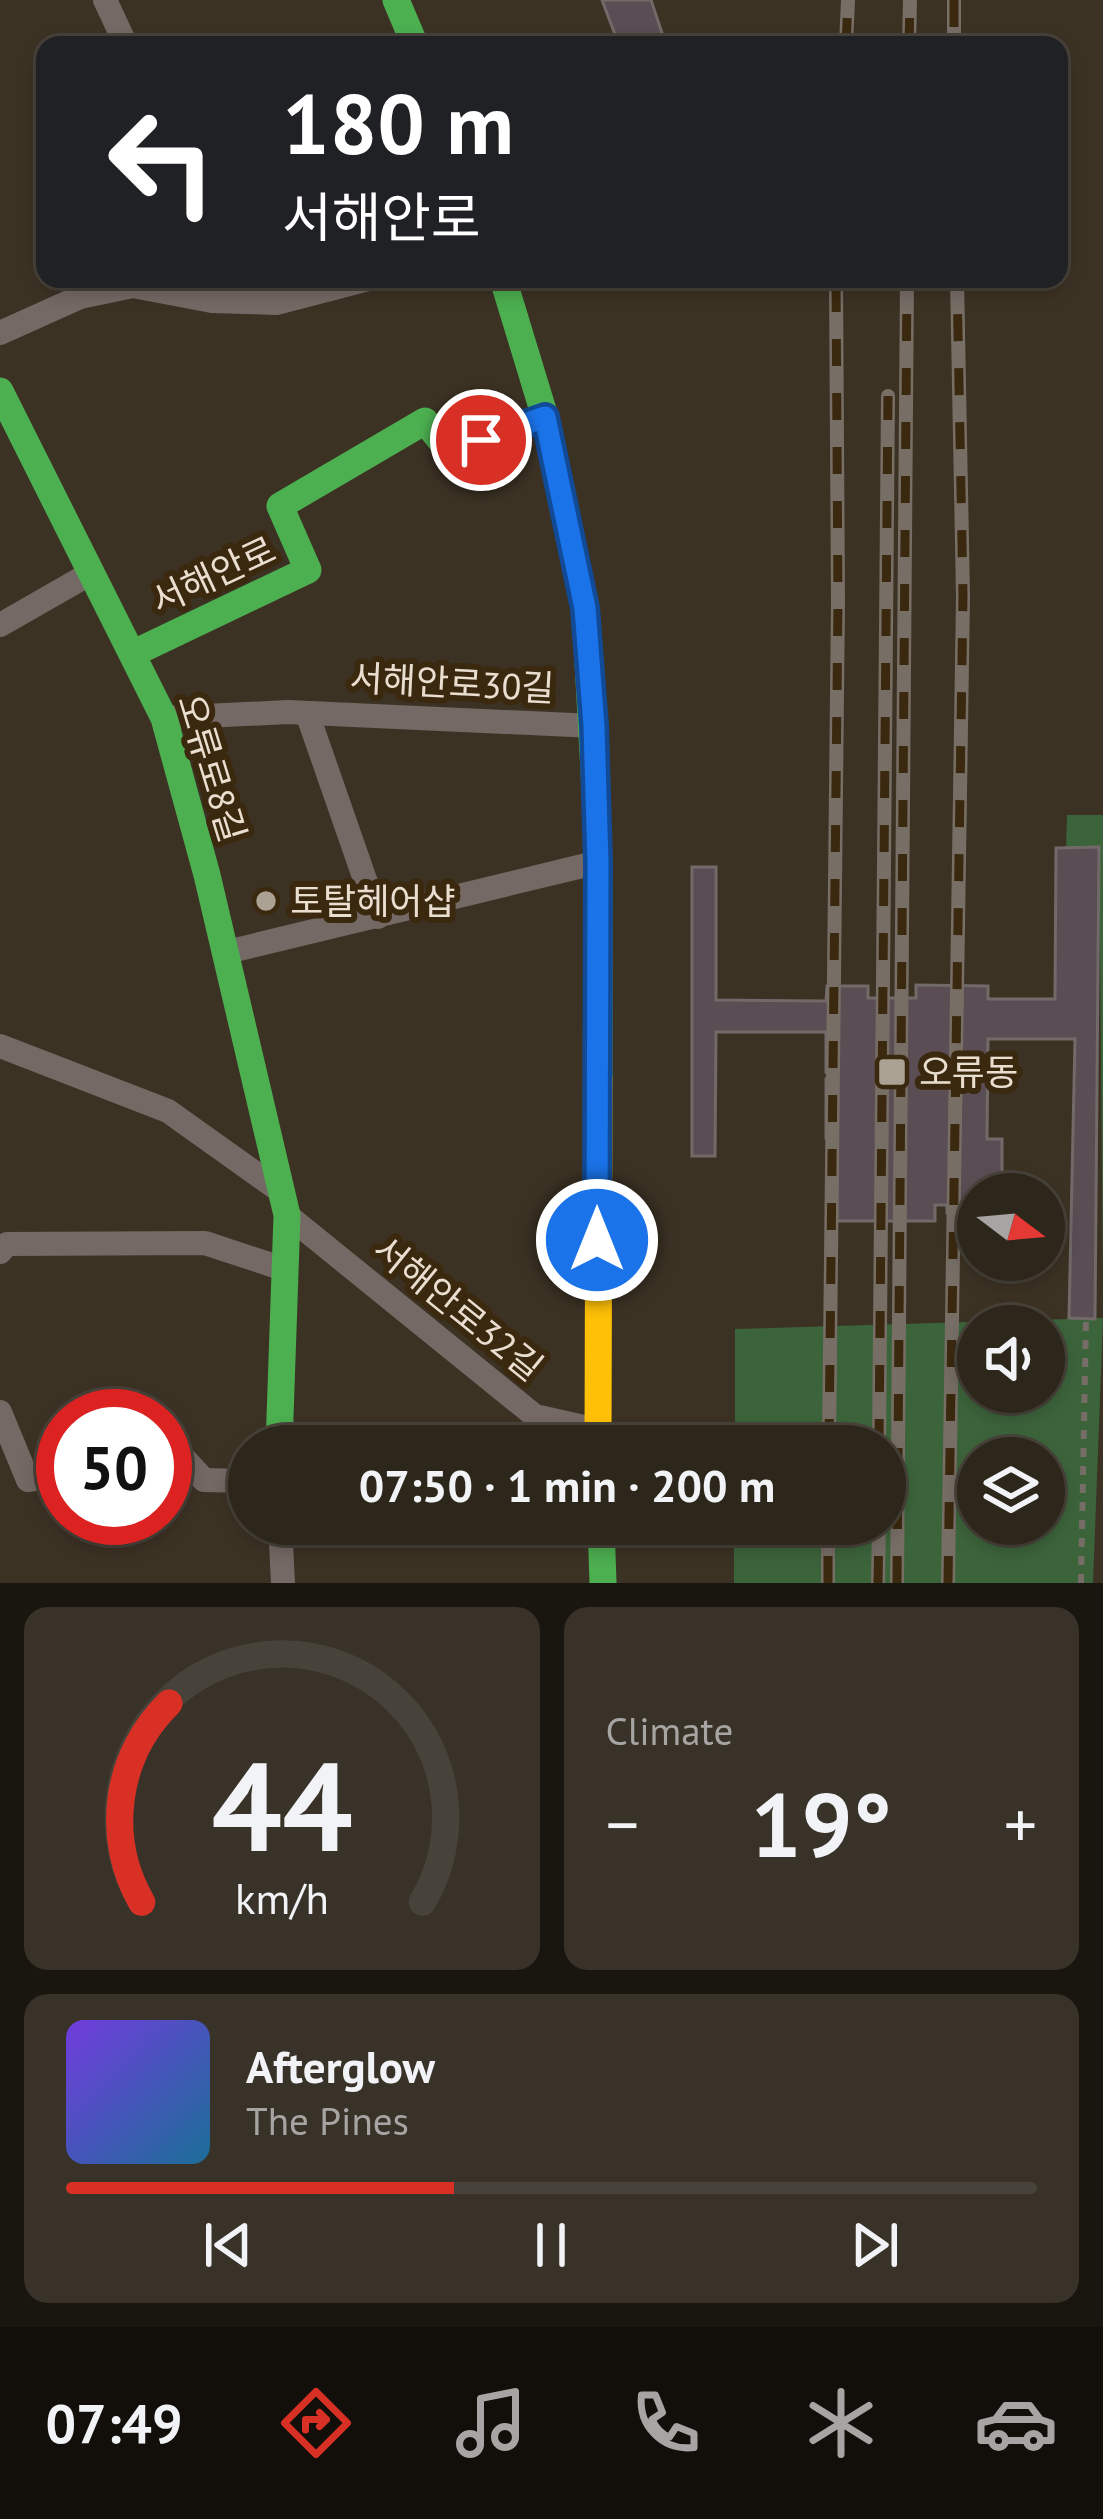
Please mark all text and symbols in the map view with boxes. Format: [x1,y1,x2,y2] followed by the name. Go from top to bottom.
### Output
[282,68,514,177] text: 180 m
[84,84,240,240] icon: left
[282,182,481,252] text: 서해안로
[430,389,532,491] pin
[448,407,514,473] icon: arrive
[143,525,283,624] street label: 서해안로
[349,654,556,711] street label: 서해안로30길
[168,688,257,847] street label: 오류로8길
[290,877,456,924] place label: 토탈헤어샵
[253,888,279,914] marker: 토탈헤어샵
[919,1048,1018,1095] place label: 오류동
[876,1056,908,1088] marker: 오류동
[957,1173,1065,1281] north arrow
[957,1173,1065,1545] map controls
[534,1177,660,1303] position arrow
[364,1225,553,1390] street label: 서해안로32길
[957,1305,1065,1413] button: sound
[36,1389,192,1545] speed limit sign: 50
[957,1437,1065,1545] button: layers
[359,1456,775,1514] text: 07:50 · 1 min · 200 m
[606,1705,733,1756] text: Climate
[211,1724,353,1885] text: 44
[751,1765,892,1882] text: 19°
[606,1781,639,1866] text: −
[1004,1781,1037,1866] text: +
[235,1869,329,1925] text: km/h
[246,2037,435,2095] text: Afterglow
[246,2095,409,2146] text: The Pines
[195,2212,261,2278] icon: previous
[518,2212,584,2278] icon: pause
[842,2212,908,2278] icon: next
[274,2381,358,2465] icon: directions
[449,2381,533,2465] icon: music
[624,2381,708,2465] icon: phone
[799,2381,883,2465] icon: climate
[974,2381,1058,2465] icon: car
[46,2388,183,2458] text: 07:49

